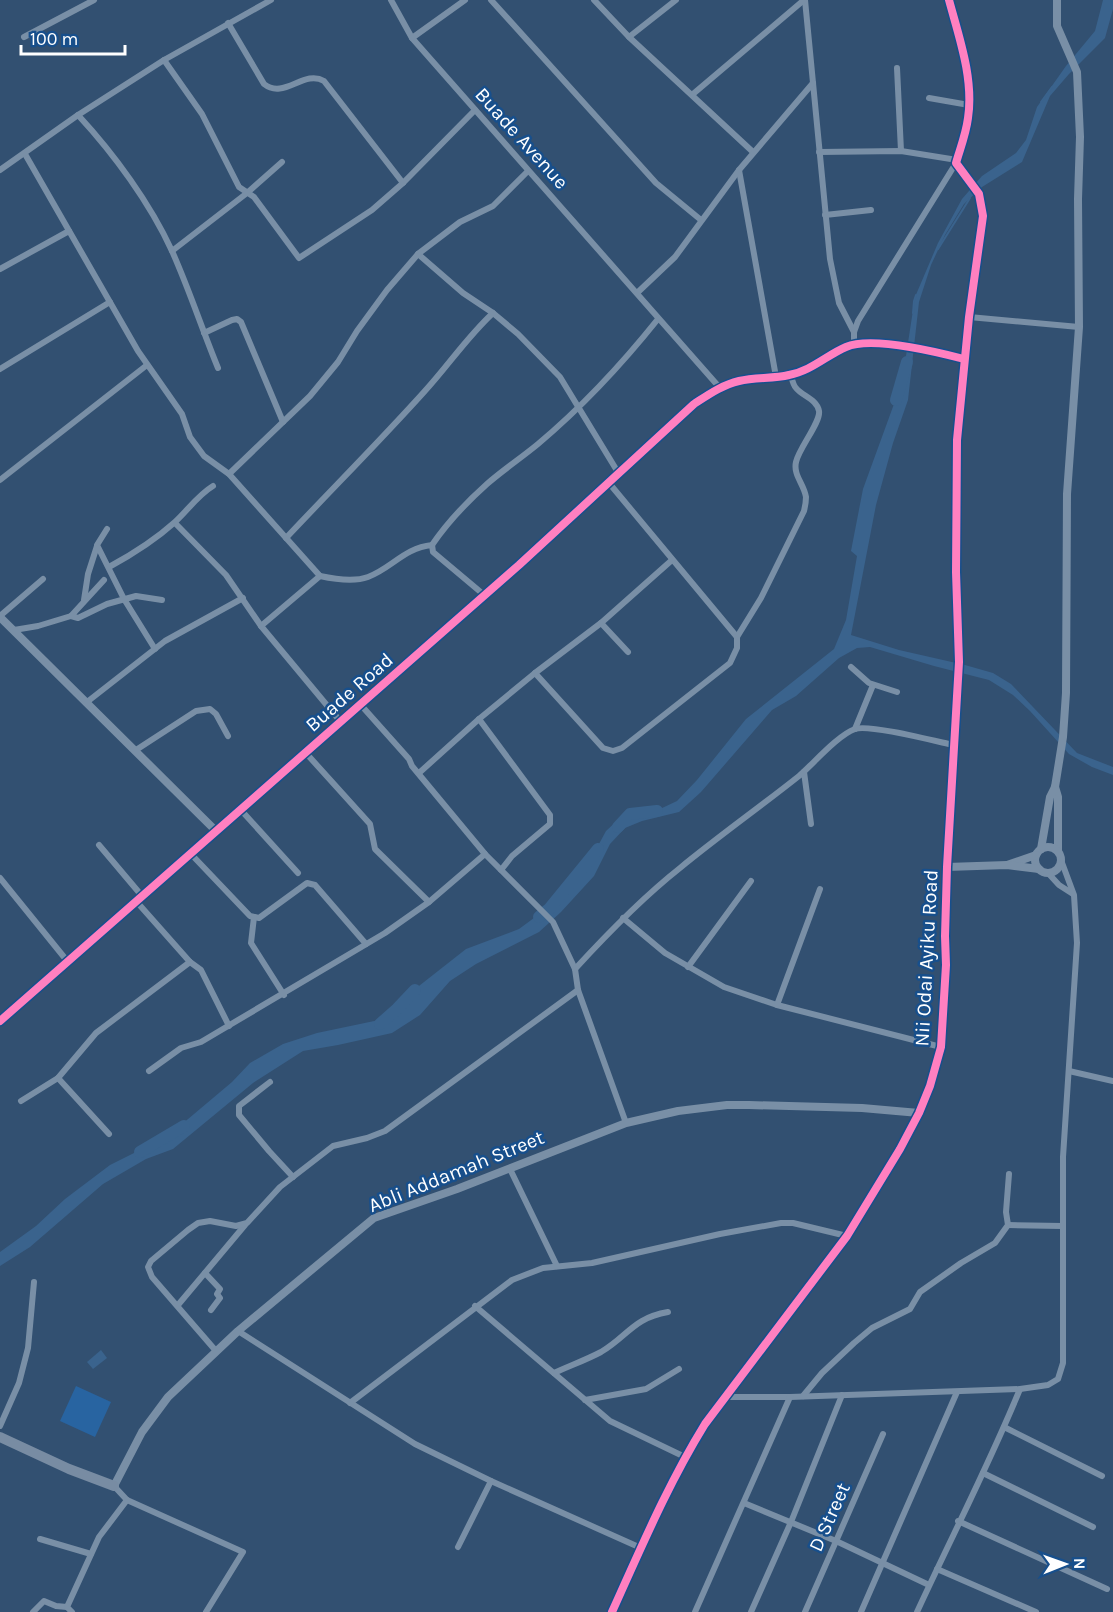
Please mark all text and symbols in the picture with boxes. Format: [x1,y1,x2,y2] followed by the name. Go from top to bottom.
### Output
[21,18,124,56] scale bar
[30,28,78,50] text: 100 m
[470,83,573,194] street label: Buade Avenue
[301,648,398,737] street label: Buade Road
[910,869,943,1047] street label: Nii Odai Ayiku Road
[365,1126,548,1217] street label: Abli Addamah Street
[804,1479,855,1555] street label: D Street
[1035,1534,1095,1594] north arrow
[1070,1558,1089,1570] text: N

